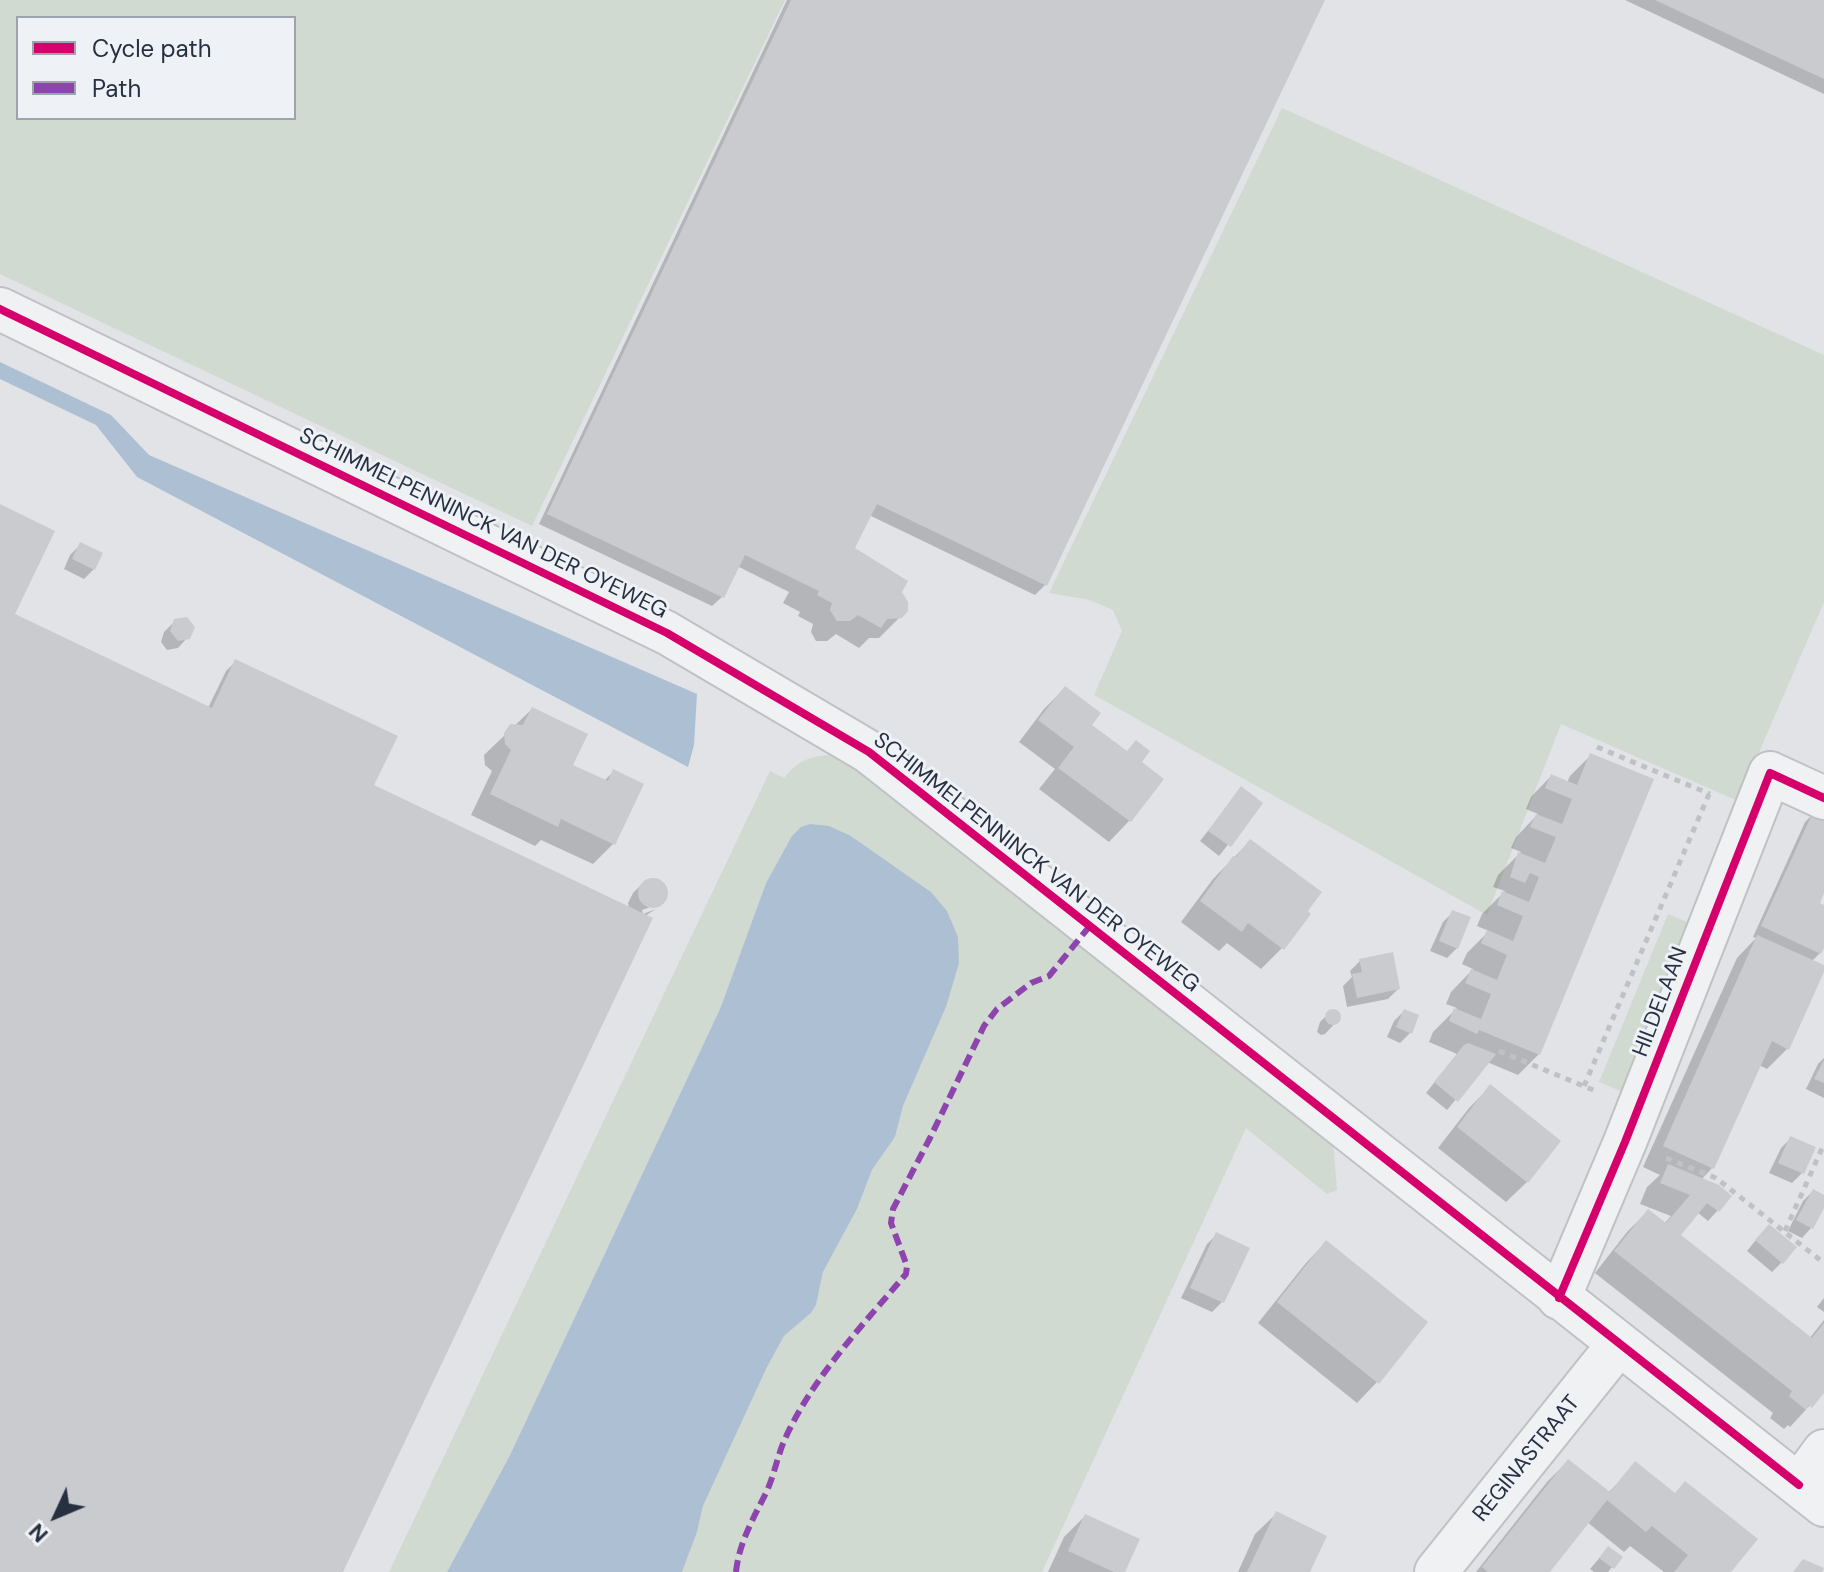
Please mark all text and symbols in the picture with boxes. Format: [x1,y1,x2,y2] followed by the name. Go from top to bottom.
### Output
[16,16,296,120] legend
[92,33,211,64] text: Cycle path
[92,73,141,104] text: Path
[295,423,671,625] street label: SCHIMMELPENNINCK VAN DER OYEWEG
[868,728,1204,998] street label: SCHIMMELPENNINCK VAN DER OYEWEG
[1628,943,1694,1061] street label: HILDELAAN
[1468,1391,1586,1527] street label: REGINASTRAAT
[16,1476,96,1556] north arrow
[22,1517,54,1549] text: N

